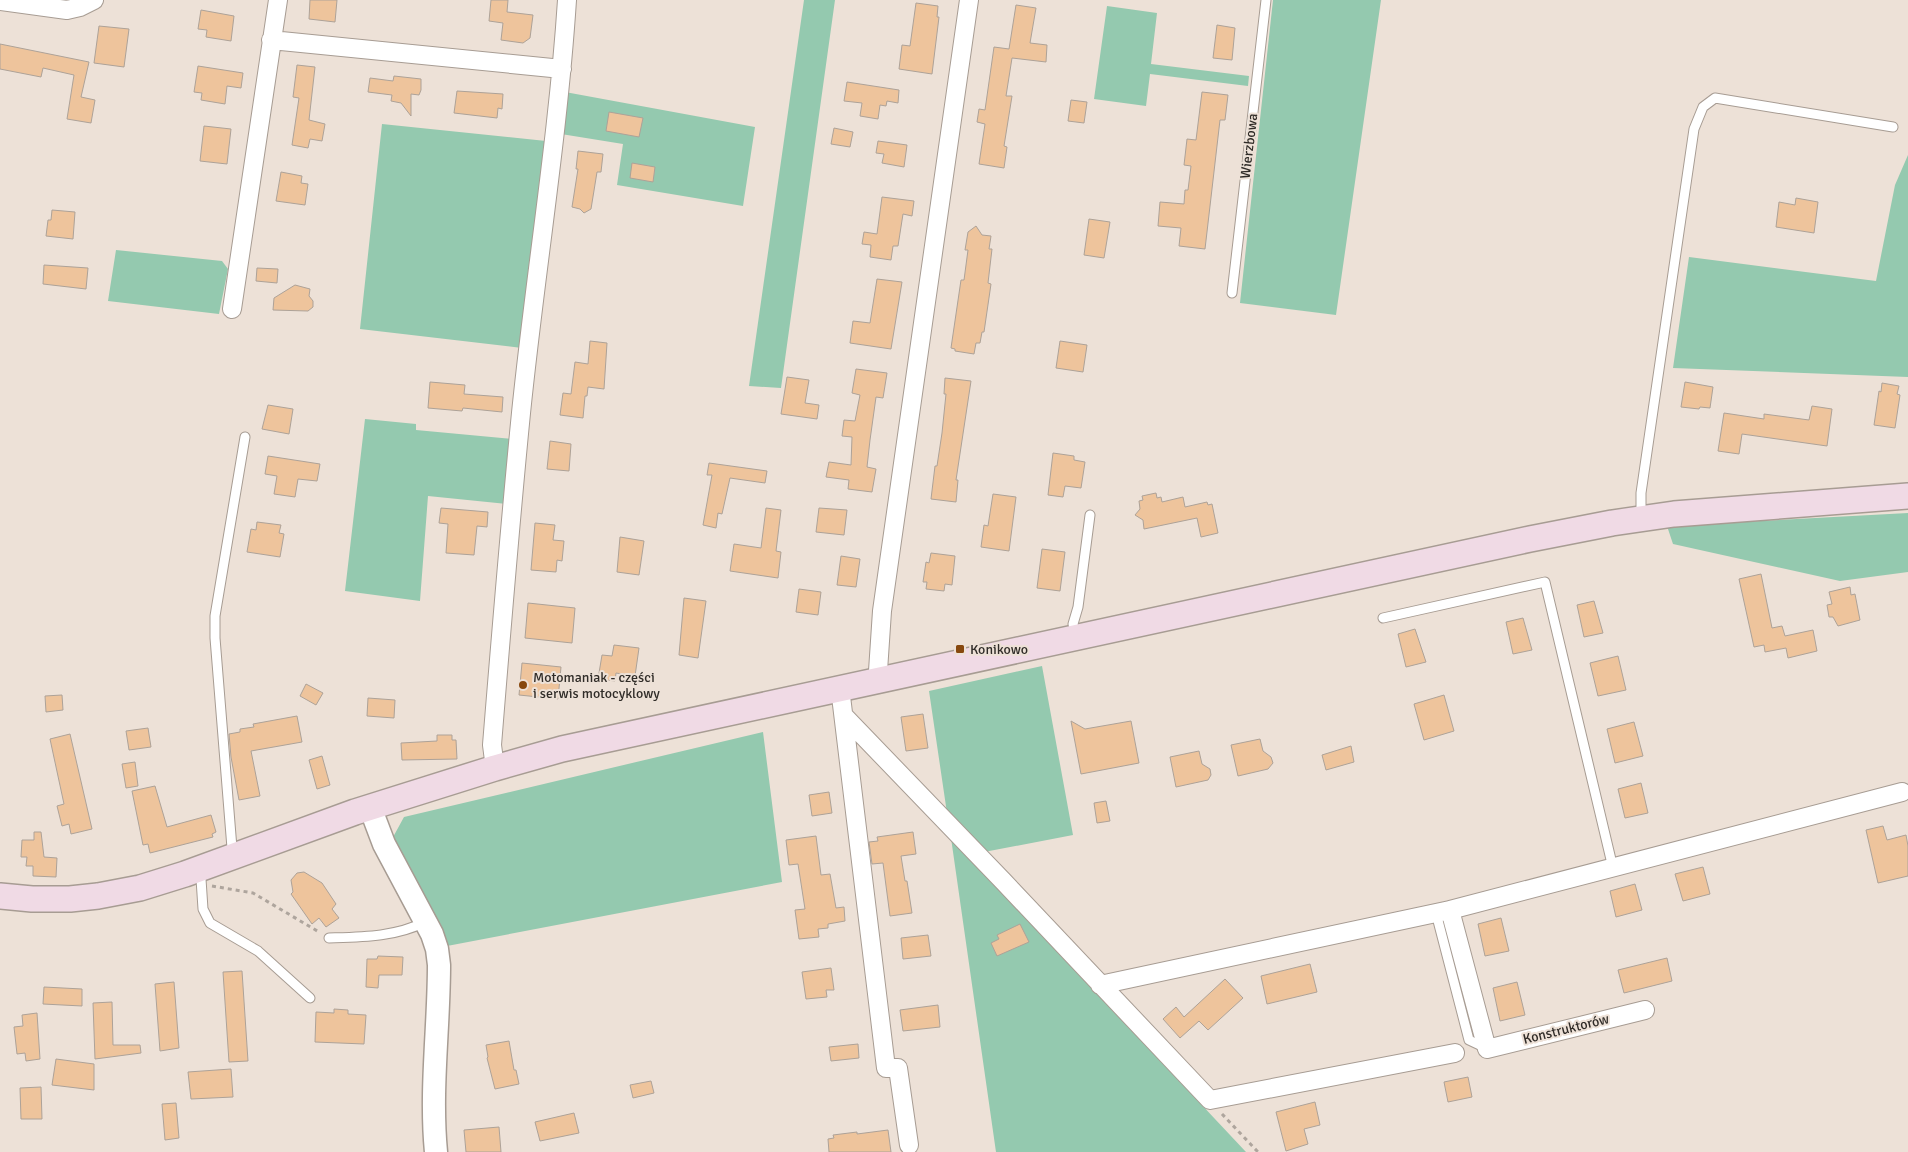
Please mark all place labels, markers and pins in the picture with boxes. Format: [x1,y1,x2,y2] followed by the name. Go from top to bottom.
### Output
[970,641,1028,658] place label: Konikowo
[954,643,966,655] marker: Konikowo
[533,669,660,702] place label: Motomaniak - części i serwis motocyklowy
[517,679,529,691] marker: Motomaniak - części i serwis motocyklowy

